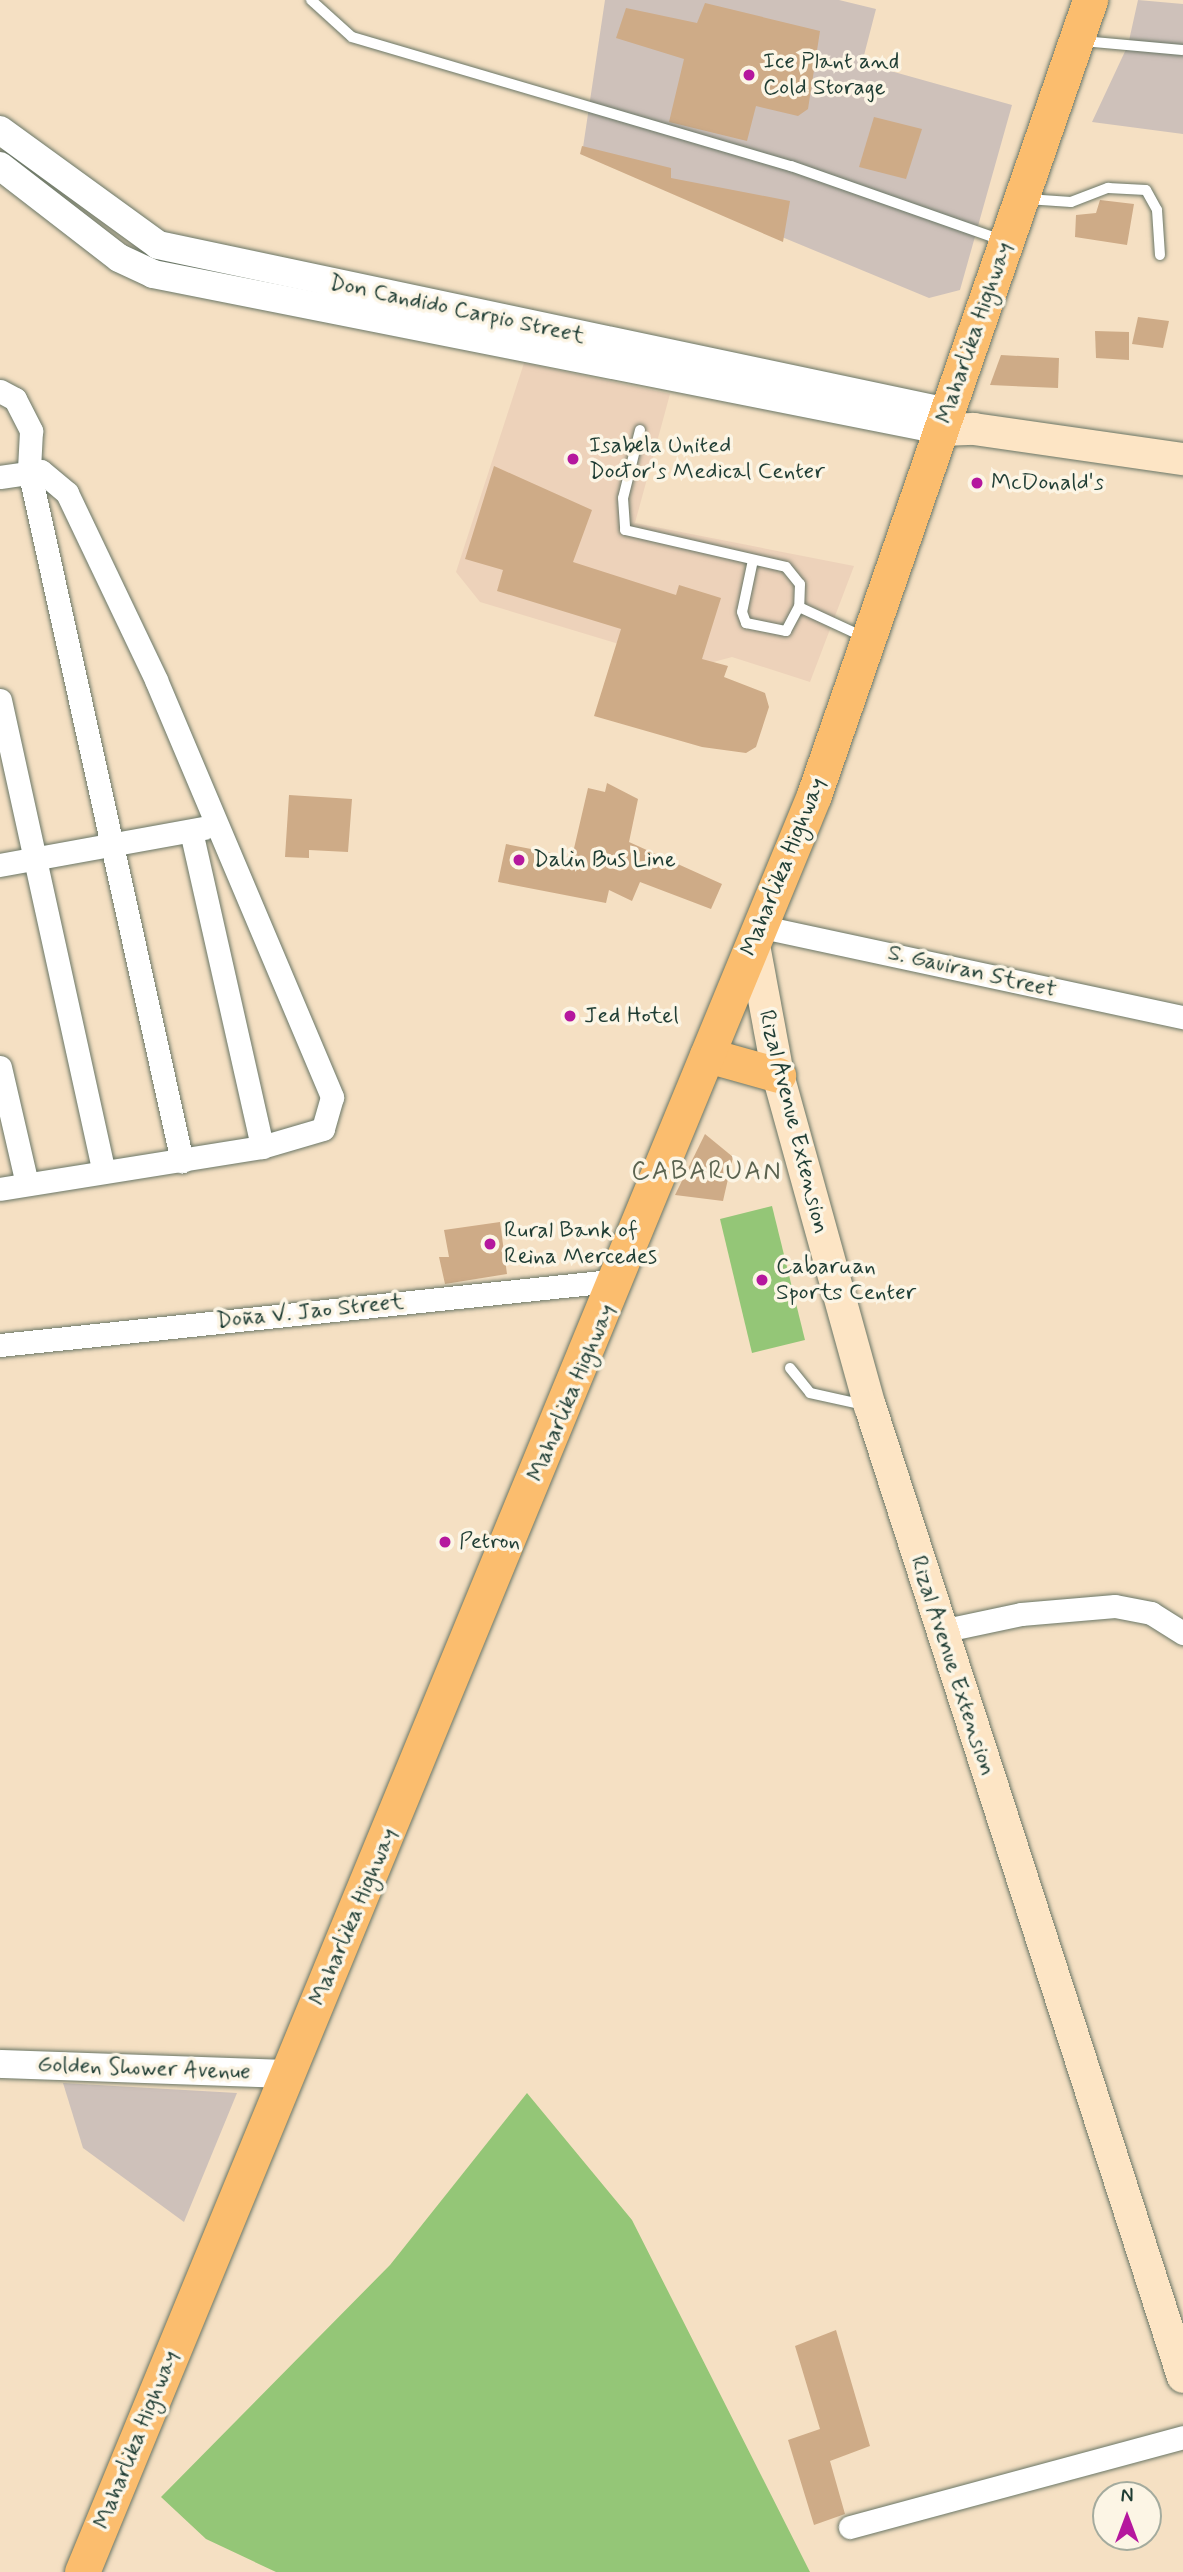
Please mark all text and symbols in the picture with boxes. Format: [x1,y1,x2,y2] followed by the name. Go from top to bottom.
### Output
[763,48,904,102] place label: Ice Plant and Cold Storage
[741,67,757,83] marker: Ice Plant and Cold Storage
[931,239,1019,427] street label: Maharlika Highway
[326,269,588,351] street label: Don Candido Carpio Street
[589,432,827,486] place label: Isabela United Doctor's Medical Center
[563,449,583,469] marker: Isabela United Doctor's Medical Center
[991,469,1104,497] place label: McDonald's
[969,475,985,491] marker: McDonald's
[736,774,832,960] street label: Maharlika Highway
[533,846,676,874] place label: Dalin Bus Line
[511,852,527,868] marker: Dalin Bus Line
[886,939,1058,1005] street label: S. Gauiran Street
[584,1002,673,1030] place label: Jed Hotel
[751,1005,835,1239] street label: Rizal Avenue Extension
[562,1008,578,1024] marker: Jed Hotel
[632,1157,782,1189] district label: CABARUAN
[504,1217,655,1271] place label: Rural Bank of Reina Mercedes
[482,1236,498,1252] marker: Rural Bank of Reina Mercedes
[776,1253,920,1307] place label: Cabaruan Sports Center
[754,1272,770,1288] marker: Cabaruan Sports Center
[215,1288,405,1336] street label: Doña V. Jao Street
[522,1300,622,1486] street label: Maharlika Highway
[459,1528,520,1556] place label: Petron
[437,1534,453,1550] marker: Petron
[903,1551,1001,1781] street label: Rizal Avenue Extension
[304,1824,404,2010] street label: Maharlika Highway
[34,2051,254,2087] street label: Golden Shower Avenue
[89,2347,185,2533] street label: Maharlika Highway
[1092,2481,1162,2551] north arrow
[1121,2484,1133,2509] text: N

